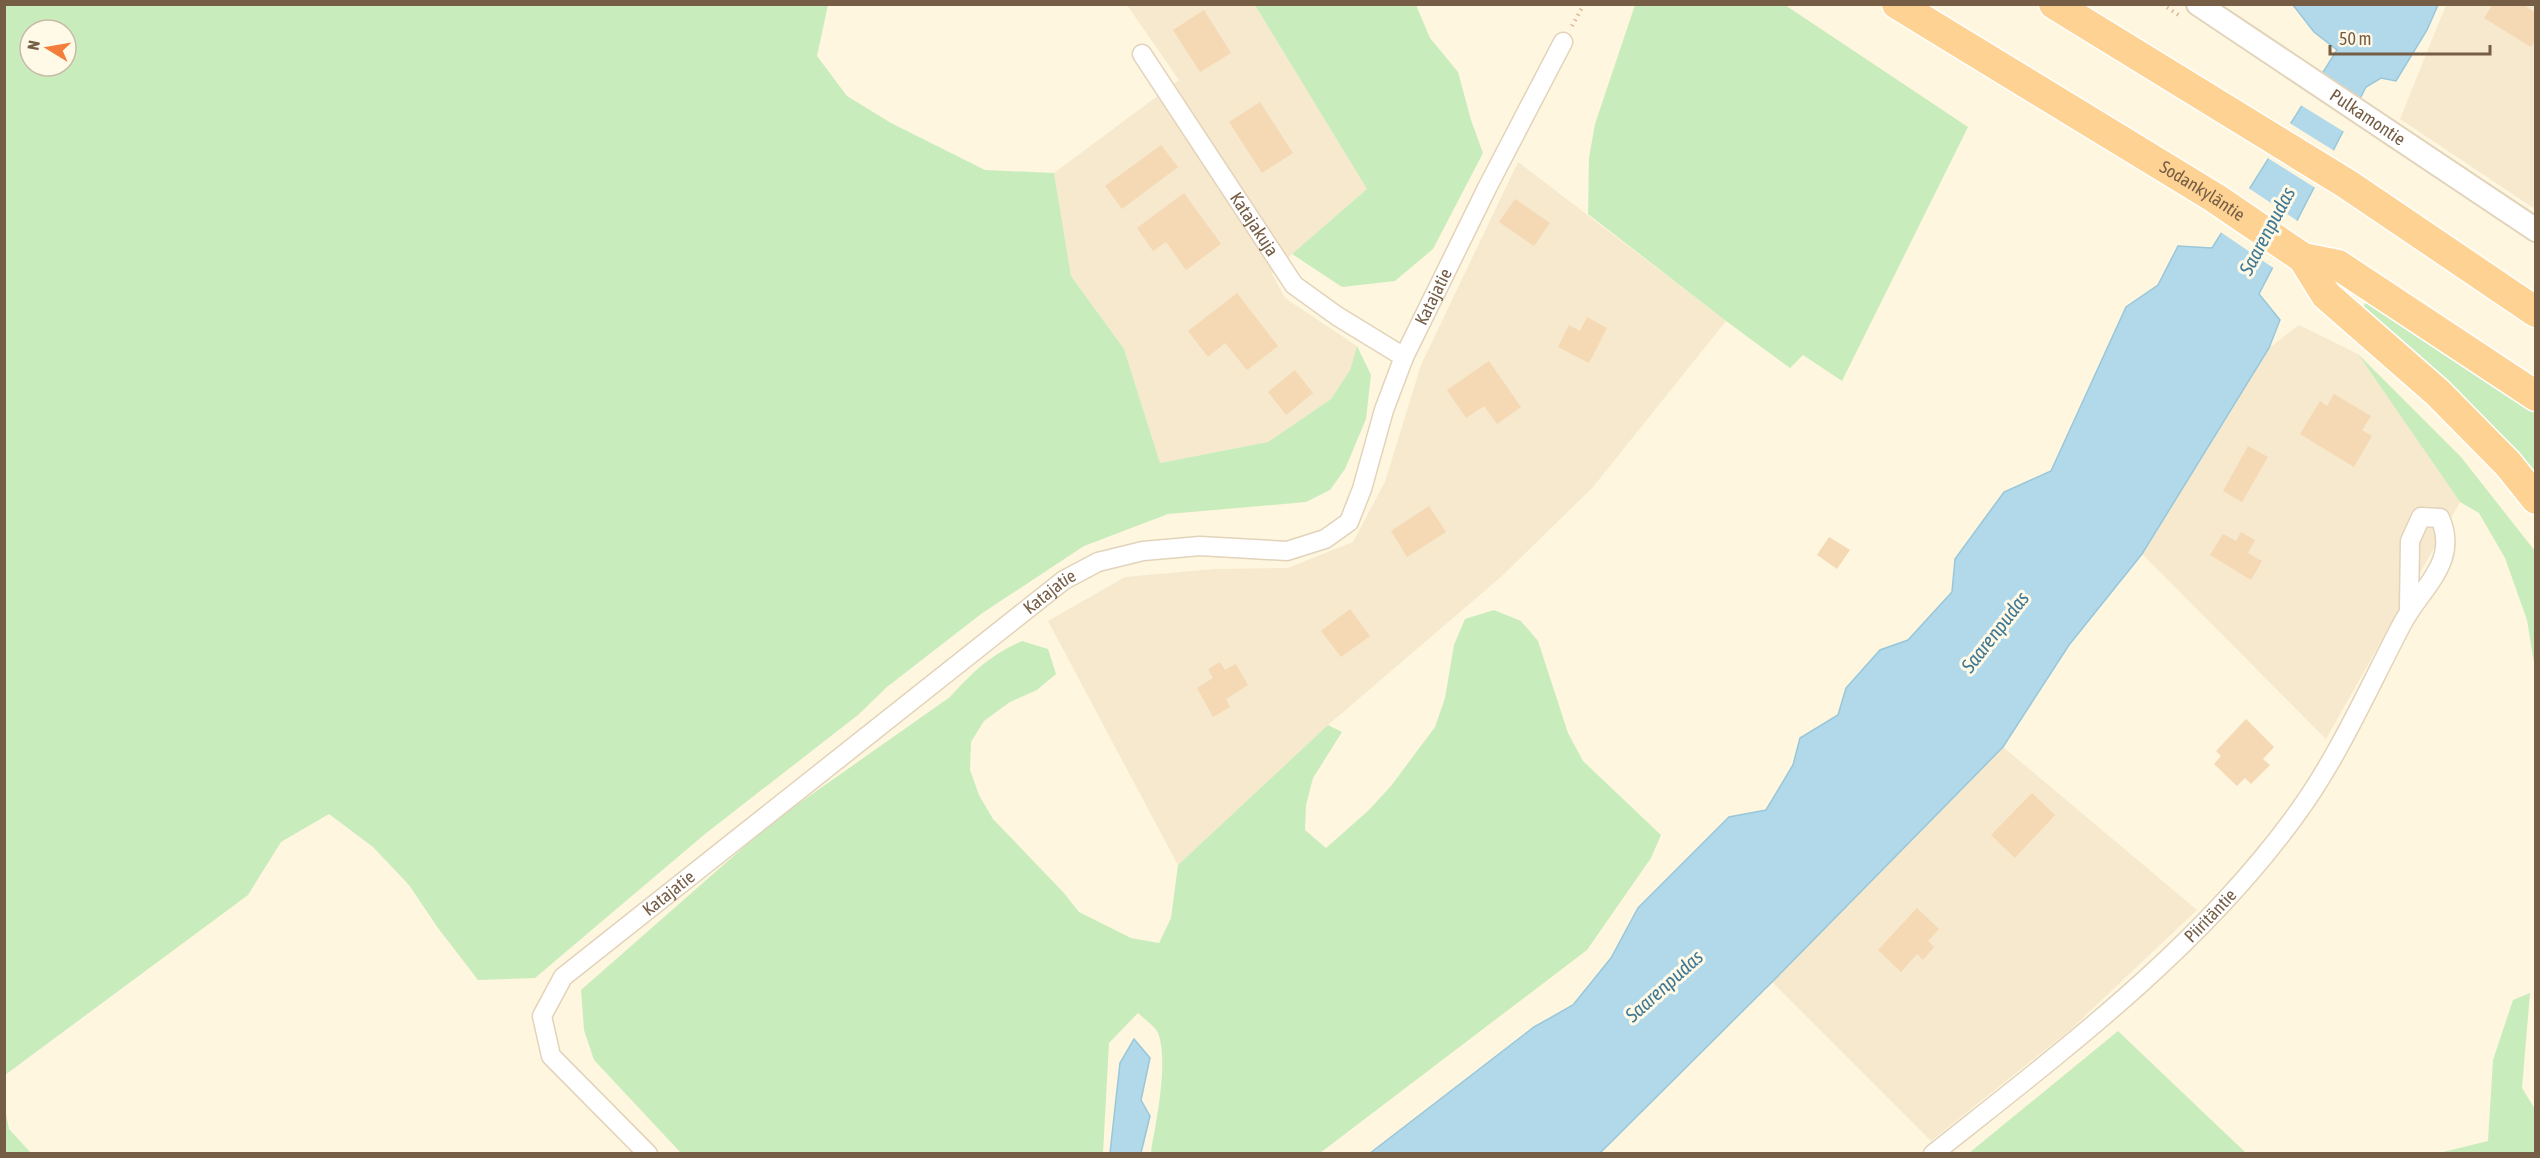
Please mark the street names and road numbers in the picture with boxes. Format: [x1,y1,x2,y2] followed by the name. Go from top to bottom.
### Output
[2326,84,2410,150] street label: Pulkamontie
[2156,156,2249,225] street label: Sodankyläntie
[1226,188,1283,260] street label: Katajakuja
[1410,265,1456,328] street label: Katajatie
[1019,565,1079,618] street label: Katajatie
[638,866,699,920] street label: Katajatie
[2180,884,2241,947] street label: Piiritäntie

